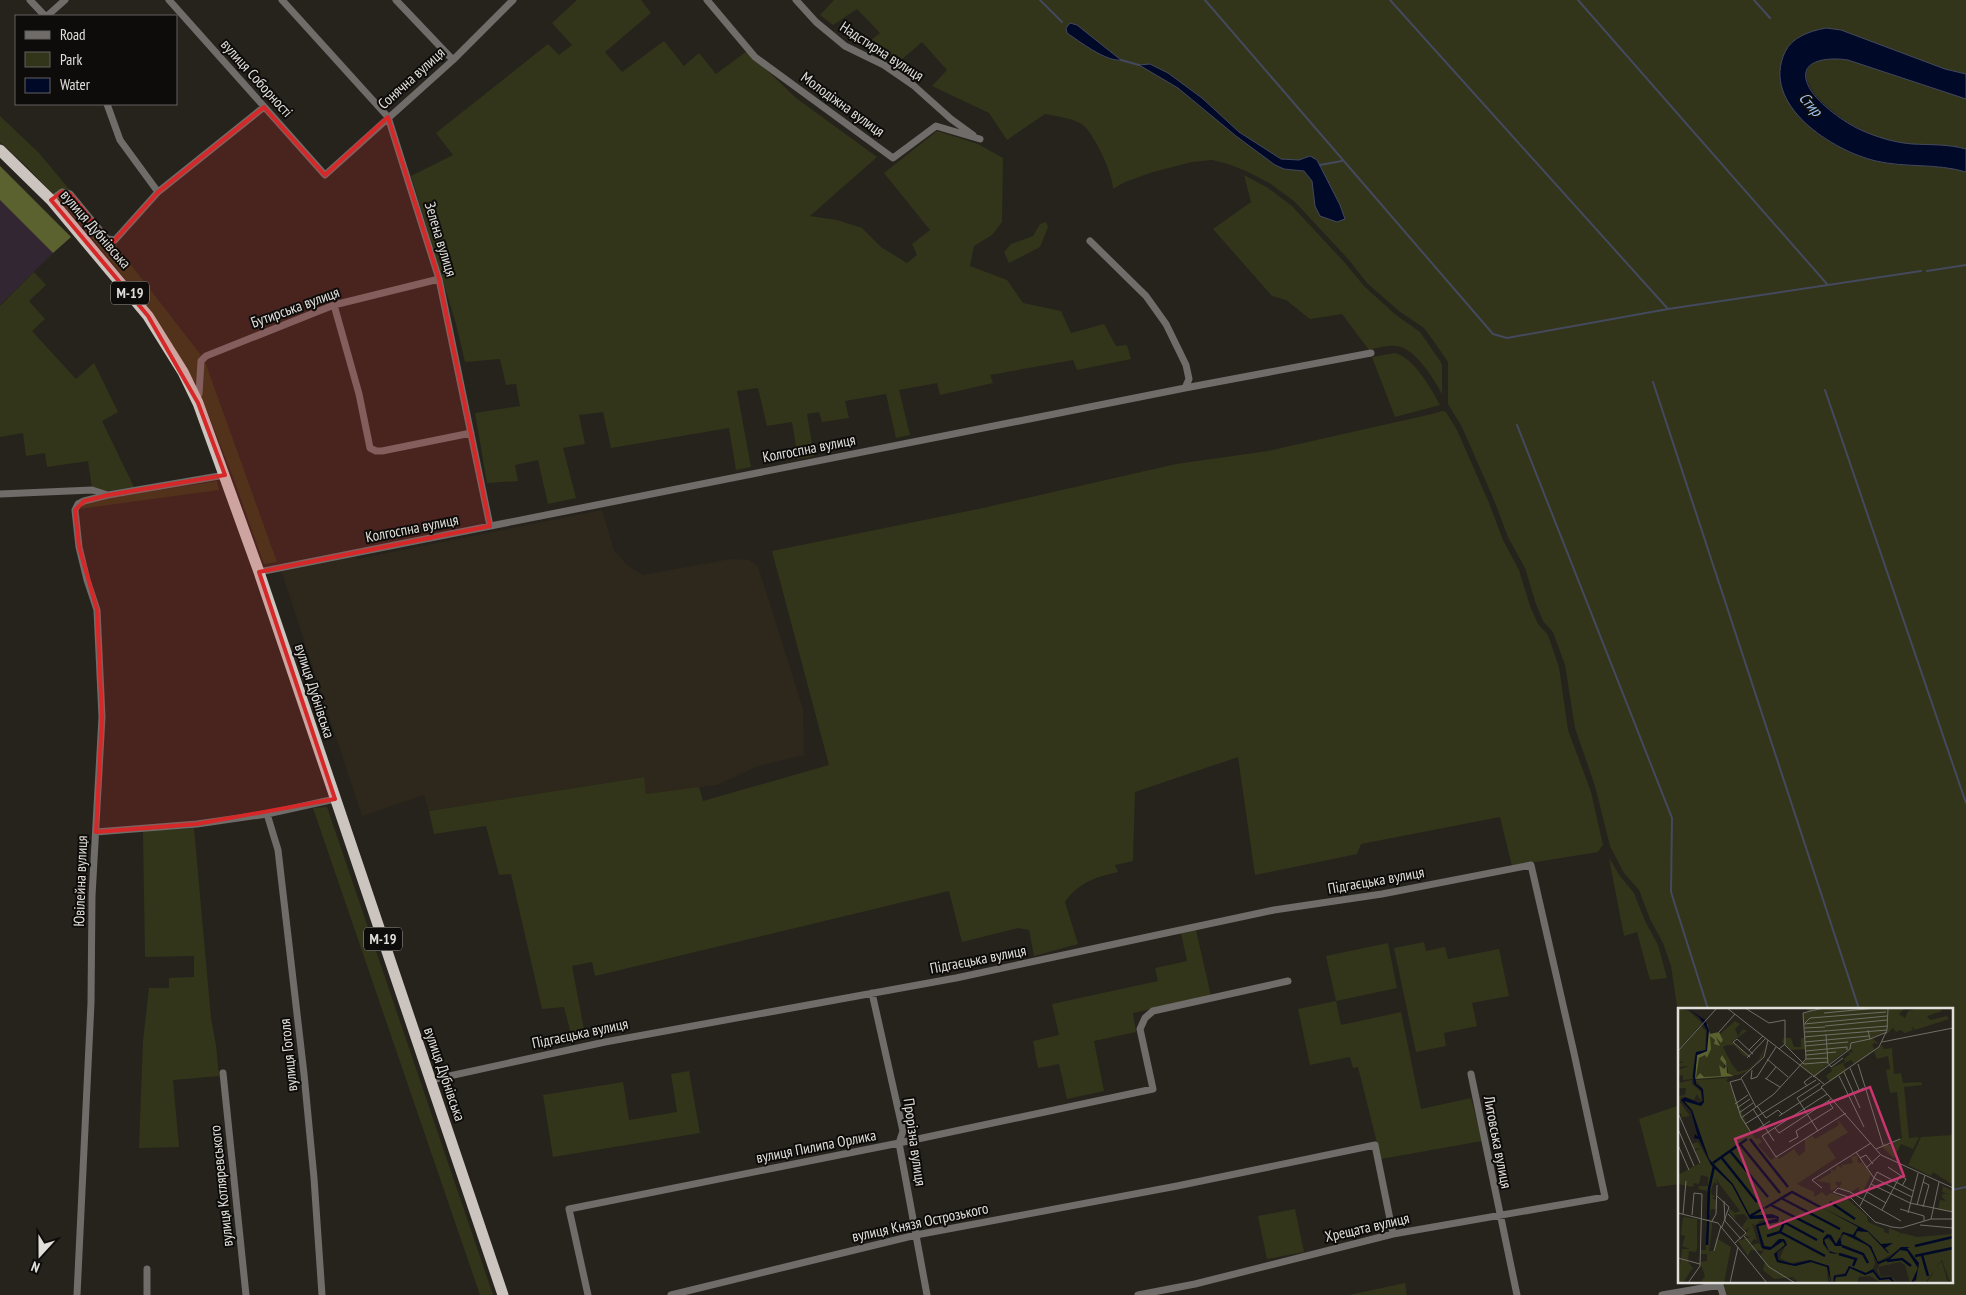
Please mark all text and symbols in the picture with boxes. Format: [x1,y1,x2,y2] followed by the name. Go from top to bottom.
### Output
[15,15,178,105] legend
[837,17,928,85] street label: Надстирна вулиця
[60,25,86,44] text: Road
[217,35,297,121] street label: вулиця Соборності
[374,43,449,113] street label: Сонячна вулиця
[60,50,82,69] text: Park
[797,67,889,141] street label: Молодіжна вулиця
[60,75,91,94] text: Water
[1795,88,1828,121] water label: Стир
[57,186,135,272] street label: вулиця Дубнівська
[421,199,461,279] street label: Зелена вулиця
[111,282,149,304] road number: М-19
[248,282,342,332] street label: Бутирська вулиця
[761,430,857,466] street label: Колгоспна вулиця
[364,510,460,546] street label: Колгоспна вулиця
[291,641,339,741] street label: вулиця Дубнівська
[69,835,91,927] street label: Ювілейна вулиця
[1326,862,1426,898] street label: Підгаєцька вулиця
[364,928,402,951] road number: М-19
[928,940,1028,978] street label: Підгаєцька вулиця
[1678,1008,1954,1282] inset map
[530,1014,630,1052] street label: Підгаєцька вулиця
[275,1018,301,1092] street label: вулиця Гоголя
[420,1025,470,1123] street label: вулиця Дубнівська
[1480,1093,1516,1190] street label: Литовська вулиця
[899,1097,931,1187] street label: Прорізна вулиця
[205,1124,237,1248] street label: вулиця Котляревського
[754,1125,878,1167] street label: вулиця Пилипа Орлика
[850,1198,990,1246] street label: вулиця Князя Острозького
[1323,1208,1411,1246] street label: Хрещата вулиця
[15,1230,65,1280] north arrow
[29,1257,42,1277] text: N

